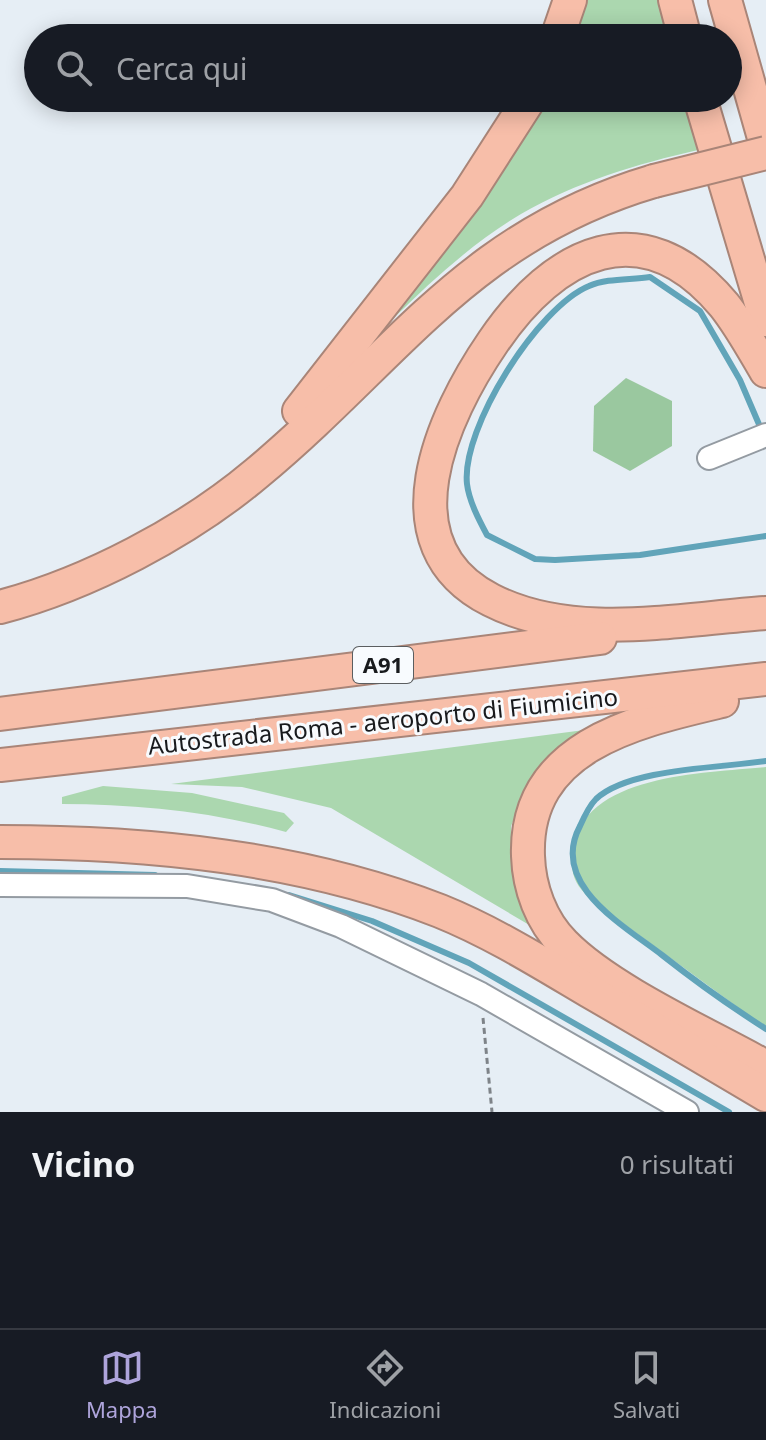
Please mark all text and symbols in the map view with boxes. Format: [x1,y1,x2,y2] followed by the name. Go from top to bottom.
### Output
[24,24,742,112] search box
[52,46,96,90] icon: search
[116,48,247,89] text: Cerca qui
[353,647,413,683] road number: A91
[146,679,619,762] street label: Autostrada Roma - aeroporto di Fiumicino
[32,1141,135,1187] text: Vicino
[620,1146,734,1182] text: 0 risultati
[86,1346,158,1424] tab: Mappa
[329,1346,441,1424] tab: Indicazioni
[613,1346,680,1424] tab: Salvati

